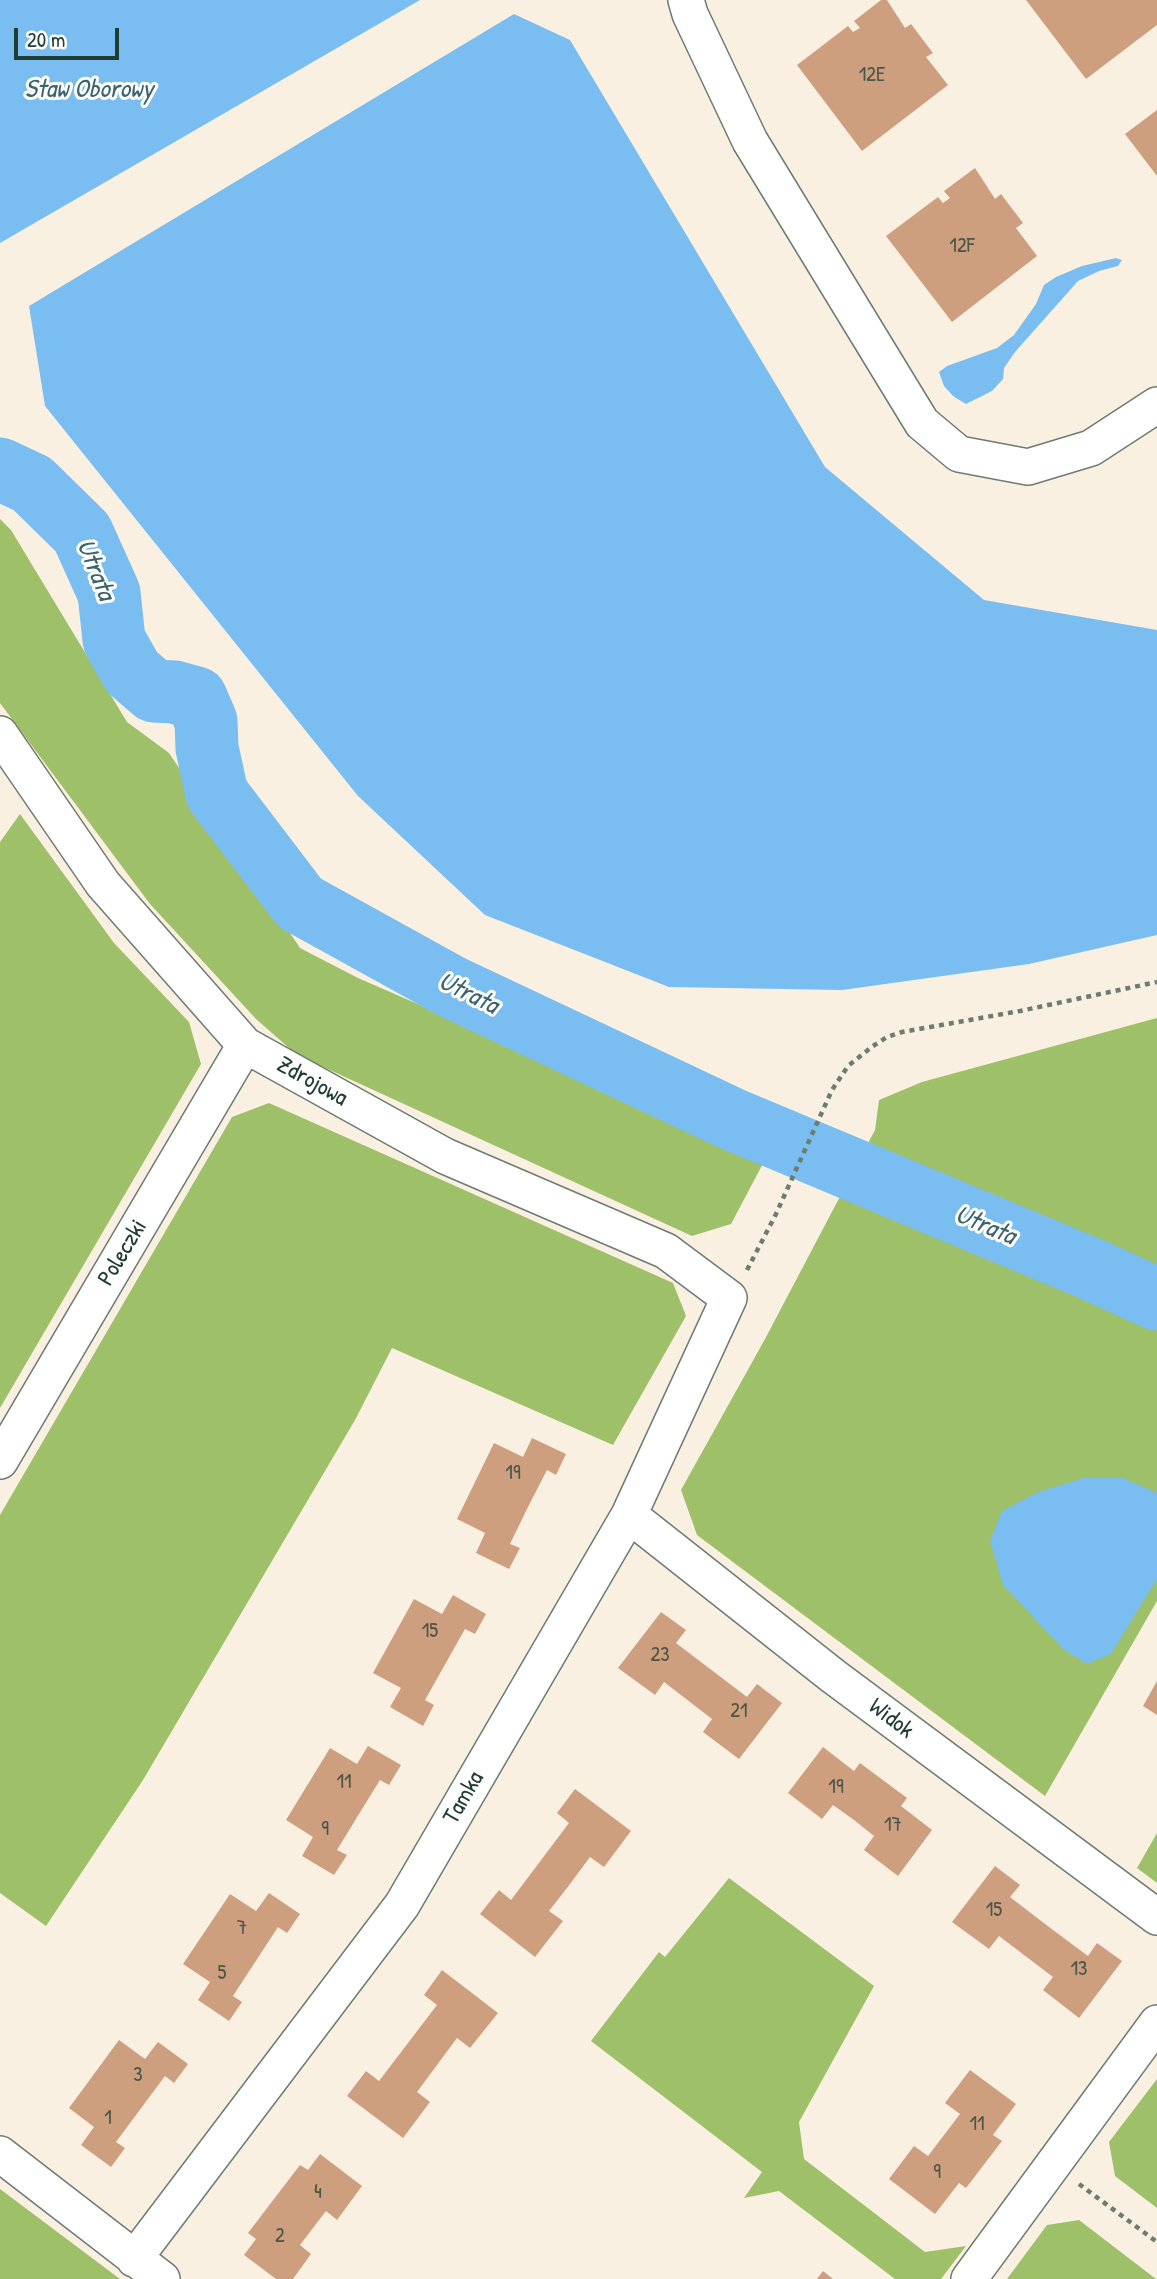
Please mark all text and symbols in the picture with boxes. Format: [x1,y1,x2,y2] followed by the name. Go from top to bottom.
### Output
[18,14,122,58] scale bar
[27,25,65,54] text: 20 m
[859,62,885,88] house number: 12E
[25,74,153,106] water label: Staw Oborowy
[949,233,975,259] house number: 12F
[69,535,121,605] water label: Utrata
[433,966,503,1022] water label: Utrata
[272,1051,352,1113] street label: Zdrojowa
[950,1199,1020,1253] water label: Utrata
[92,1215,154,1291] street label: Poleczki
[505,1460,521,1486] house number: 19
[422,1618,438,1644] house number: 15
[650,1642,670,1668] house number: 23
[863,1693,919,1745] street label: Widok
[730,1698,748,1724] house number: 21
[437,1766,491,1830] street label: Tamka
[336,1769,352,1795] house number: 11
[828,1774,844,1800] house number: 19
[884,1812,902,1838] house number: 17
[321,1816,329,1842] house number: 9
[986,1897,1002,1923] house number: 15
[237,1915,247,1941] house number: 7
[1070,1956,1088,1982] house number: 13
[218,1960,226,1986] house number: 5
[133,2062,143,2088] house number: 3
[104,2105,112,2131] house number: 1
[969,2111,985,2137] house number: 11
[933,2159,941,2185] house number: 9
[314,2179,322,2205] house number: 4
[275,2223,285,2249] house number: 2

